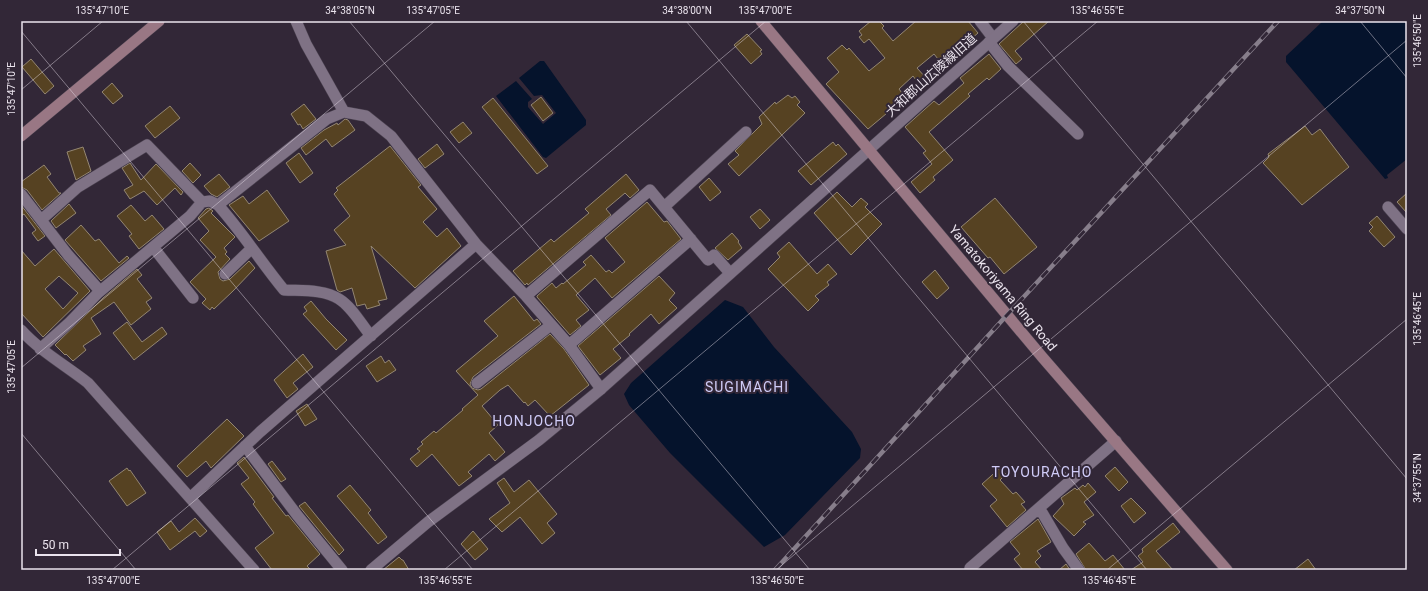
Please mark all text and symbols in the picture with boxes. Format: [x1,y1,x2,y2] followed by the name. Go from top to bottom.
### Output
[75,5,129,16] text: 135°47'10"E
[325,5,375,16] text: 34°38'05"N
[406,5,460,16] text: 135°47'05"E
[662,5,712,16] text: 34°38'00"N
[738,5,792,16] text: 135°47'00"E
[1070,5,1124,16] text: 135°46'55"E
[1335,5,1385,16] text: 34°37'50"N
[1412,14,1423,68] text: 135°46'50"E
[883,30,979,120] street label: 大和郡山広陵線旧道
[6,62,17,116] text: 135°47'10"E
[946,222,1060,354] street label: Yamatokoriyama Ring Road
[1412,292,1423,346] text: 135°46'45"E
[6,340,17,394] text: 135°47'05"E
[705,379,789,395] district label: SUGIMACHI
[492,413,576,429] district label: HONJOCHO
[1412,453,1423,503] text: 34°37'55"N
[992,464,1092,480] district label: TOYOURACHO
[36,531,120,557] scale bar
[42,538,69,552] text: 50 m
[86,575,140,586] text: 135°47'00"E
[418,575,472,586] text: 135°46'55"E
[750,575,804,586] text: 135°46'50"E
[1082,575,1136,586] text: 135°46'45"E

